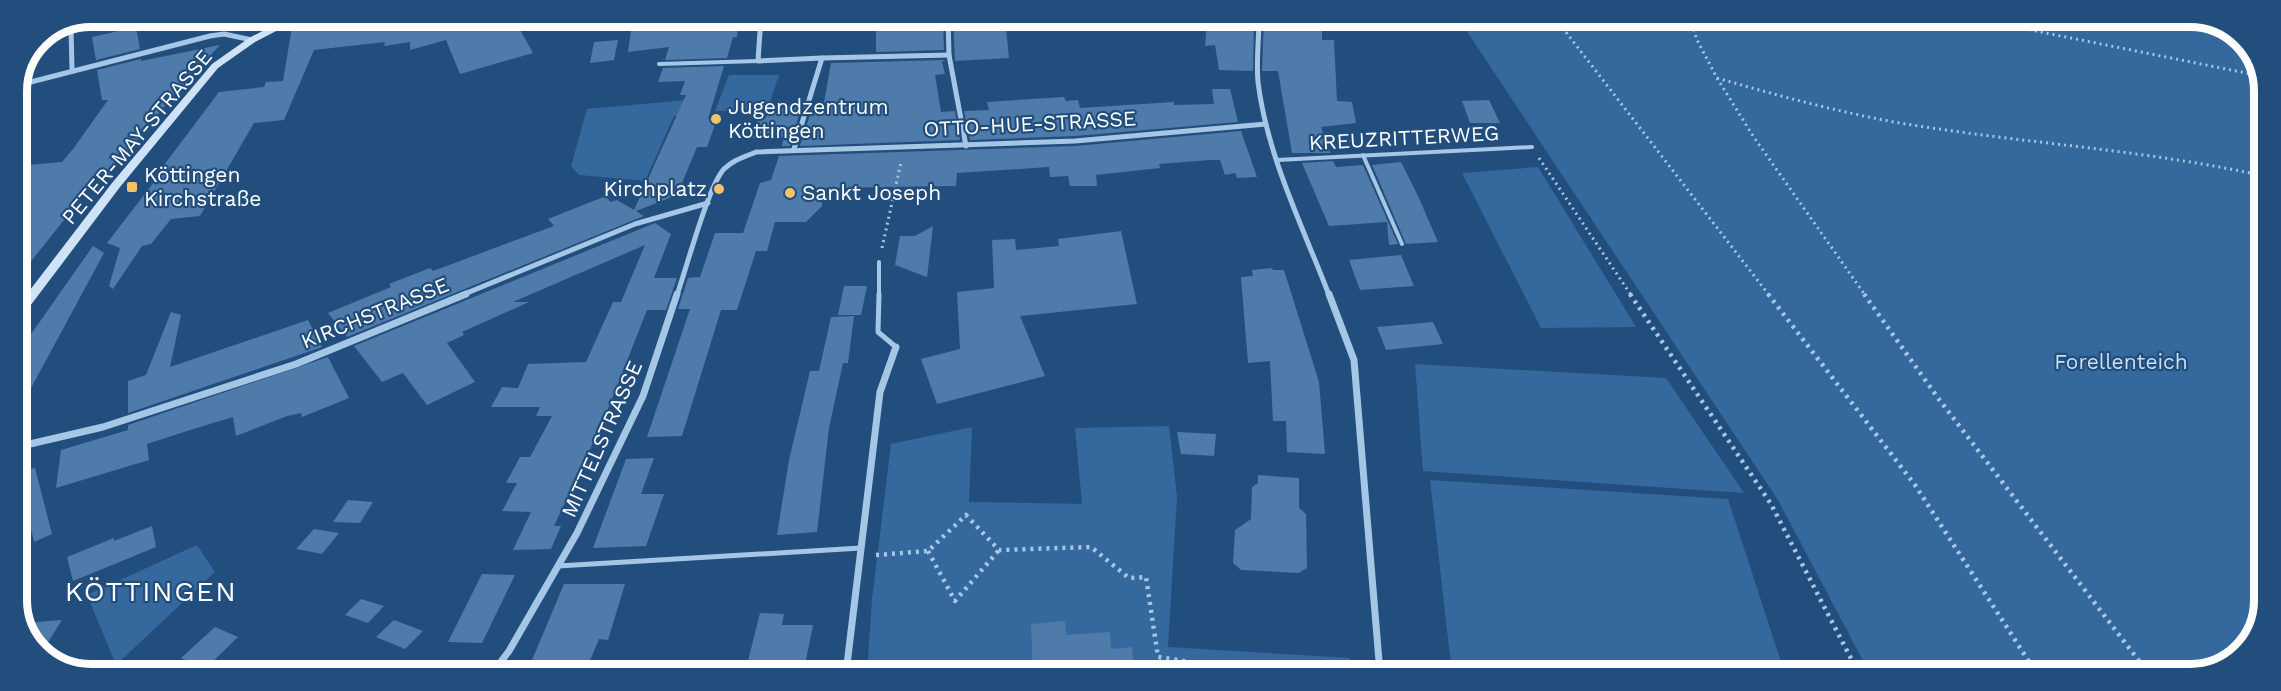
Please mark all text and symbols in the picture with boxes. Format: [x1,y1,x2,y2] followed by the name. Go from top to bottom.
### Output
[56,44,217,229] street label: PETER-MAY-STRASSE
[728,94,888,143] place label: Jugendzentrum Köttingen
[923,105,1137,142] street label: OTTO-HUE-STRASSE
[709,112,723,126] marker: Jugendzentrum Köttingen
[1308,120,1500,155] street label: KREUZRITTERWEG
[144,162,261,211] place label: Köttingen Kirchstraße
[604,176,707,201] place label: Kirchplatz
[125,180,139,194] marker: Köttingen Kirchstraße
[802,180,941,205] place label: Sankt Joseph
[712,182,726,196] marker: Kirchplatz
[783,186,797,200] marker: Sankt Joseph
[297,272,452,354] street label: KIRCHSTRASSE
[2054,349,2188,374] park label: Forellenteich
[556,357,647,521] street label: MITTELSTRASSE
[65,575,237,608] district label: KÖTTINGEN

